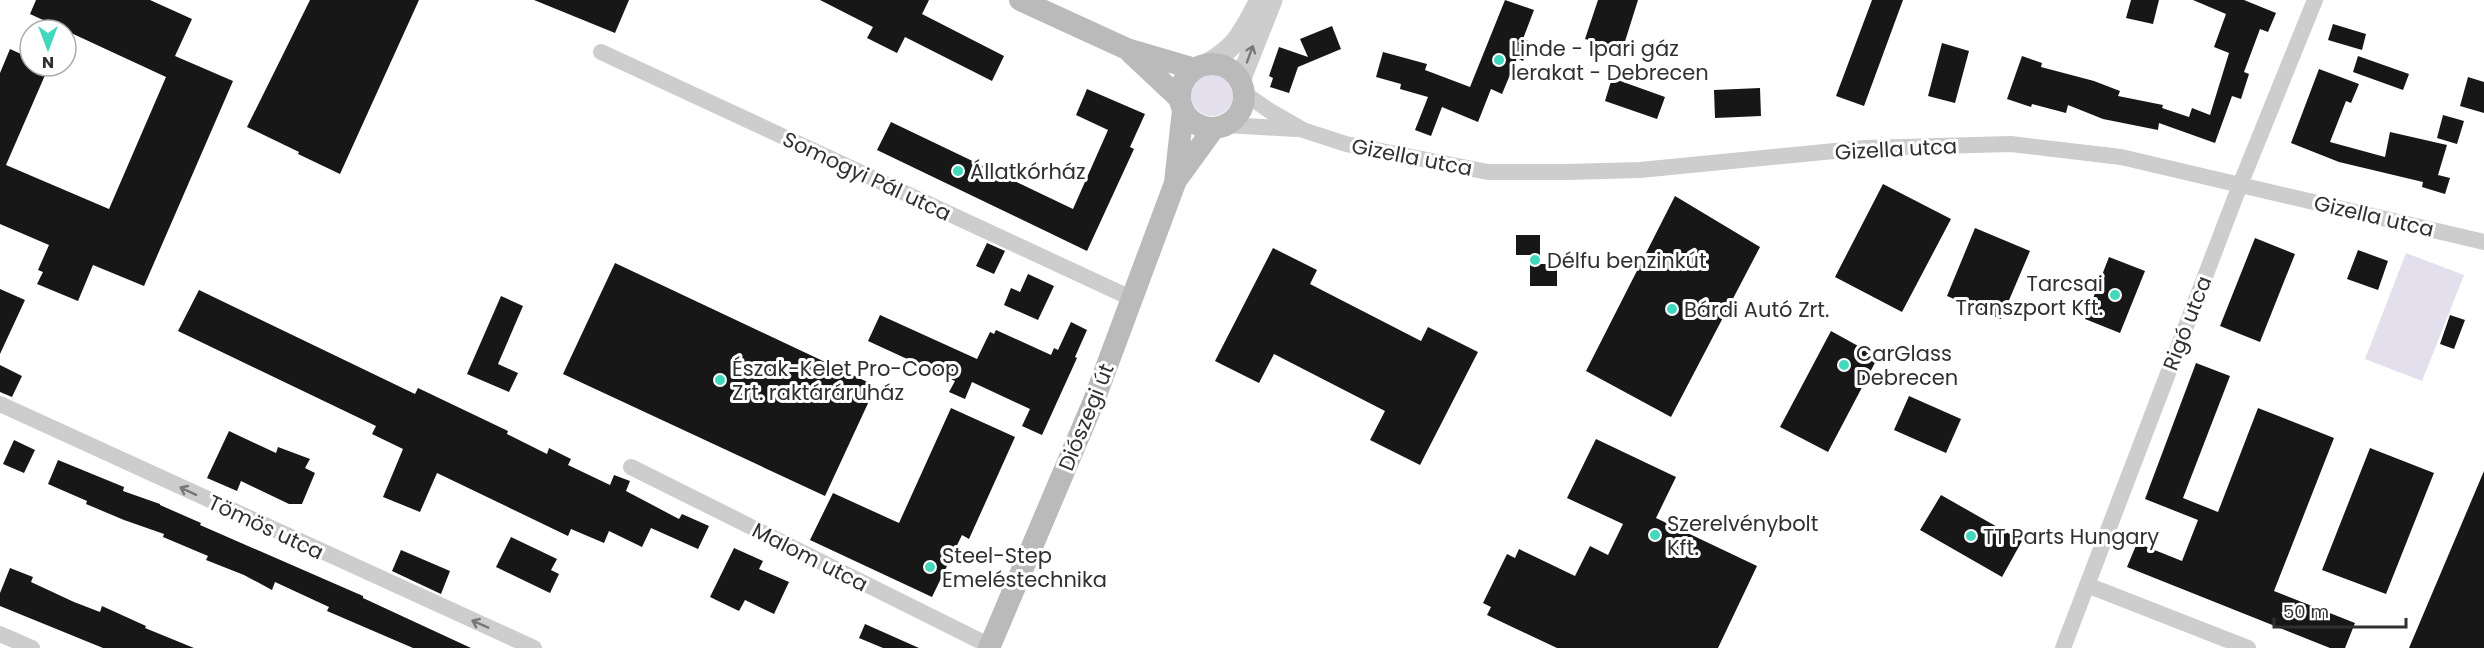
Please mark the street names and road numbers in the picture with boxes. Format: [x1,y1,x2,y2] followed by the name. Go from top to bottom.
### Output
[778,124,956,228] street label: Somogyi Pál utca
[1349,131,1475,183] street label: Gizella utca
[1834,131,1958,167] street label: Gizella utca
[2311,188,2437,244] street label: Gizella utca
[2156,271,2218,375] street label: Rigó utca
[1051,359,1121,475] street label: Diószegi út
[203,488,329,566] street label: Tömös utca
[747,515,873,599] street label: Malom utca

